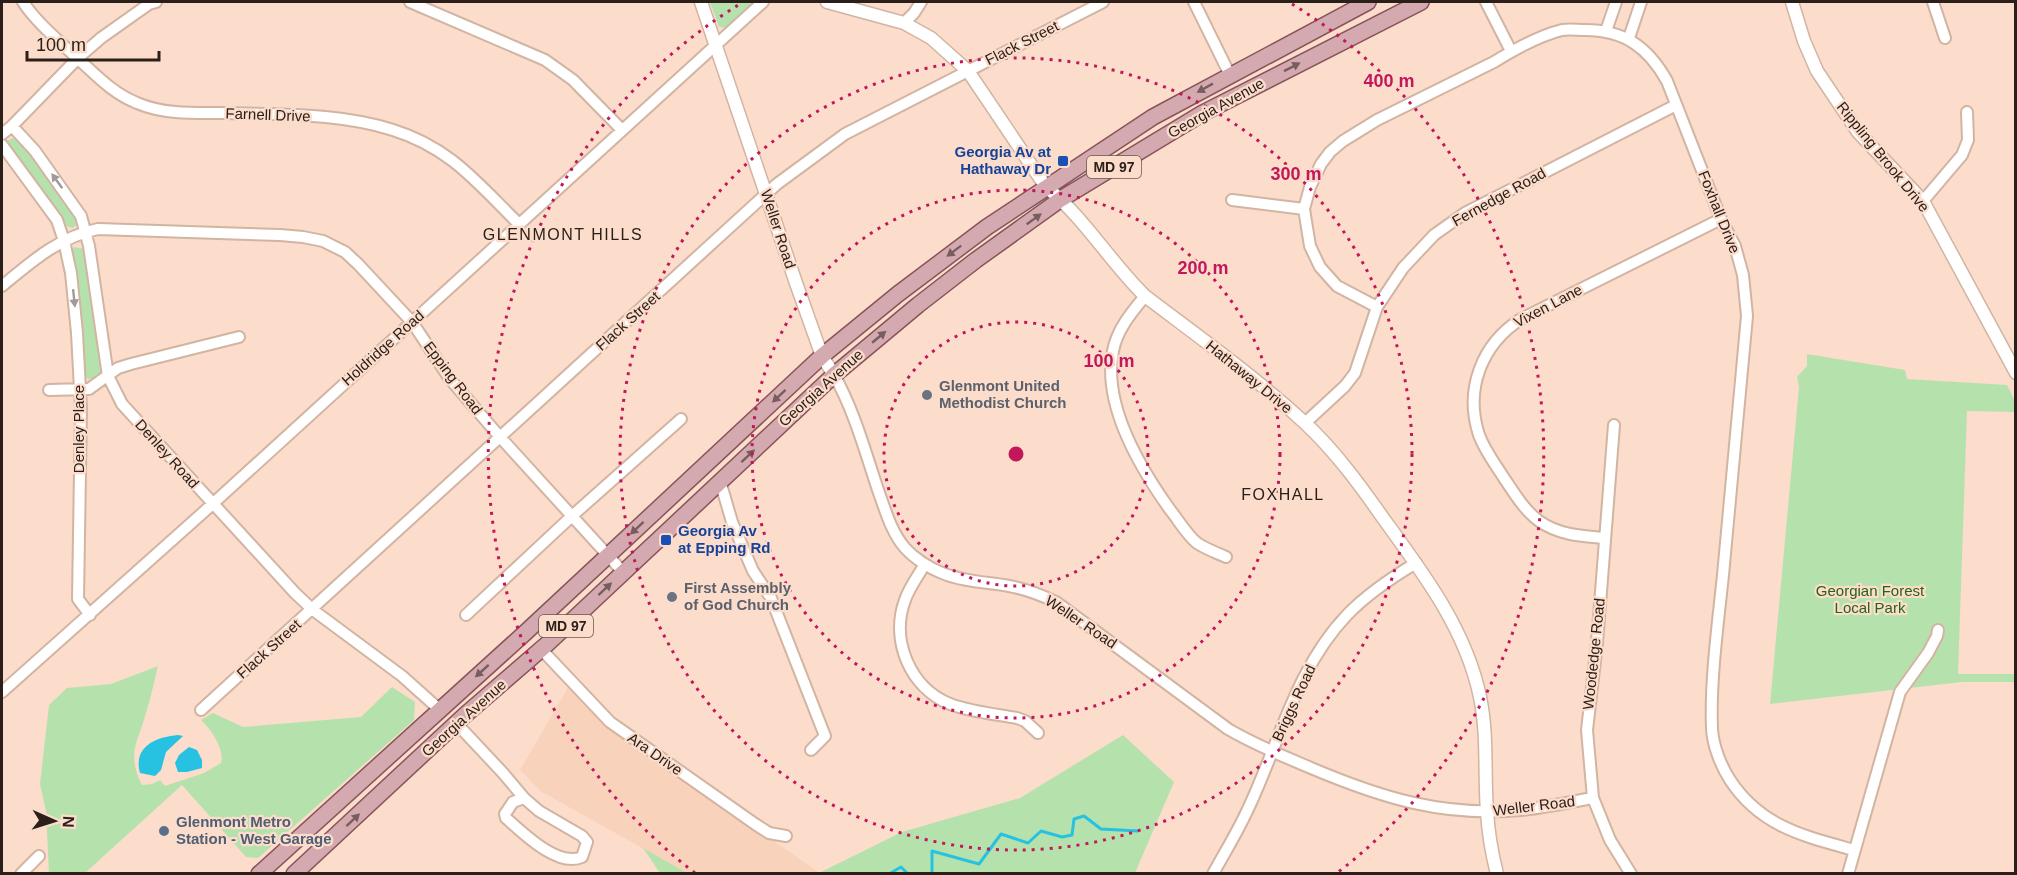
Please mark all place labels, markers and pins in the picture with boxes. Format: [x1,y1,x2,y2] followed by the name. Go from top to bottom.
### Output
[955,143,1051,177] place label: Georgia Av at Hathaway Dr
[1056,154,1070,168] marker: Georgia Av at Hathaway Dr
[939,377,1067,411] place label: Glenmont United Methodist Church
[920,388,934,402] marker: Glenmont United Methodist Church
[1006,444,1026,464] centre of rings
[678,522,771,556] place label: Georgia Av at Epping Rd
[659,533,673,547] marker: Georgia Av at Epping Rd
[684,579,792,613] place label: First Assembly of God Church
[665,590,679,604] marker: First Assembly of God Church
[176,813,332,847] place label: Glenmont Metro Station - West Garage
[157,824,171,838] marker: Glenmont Metro Station - West Garage

